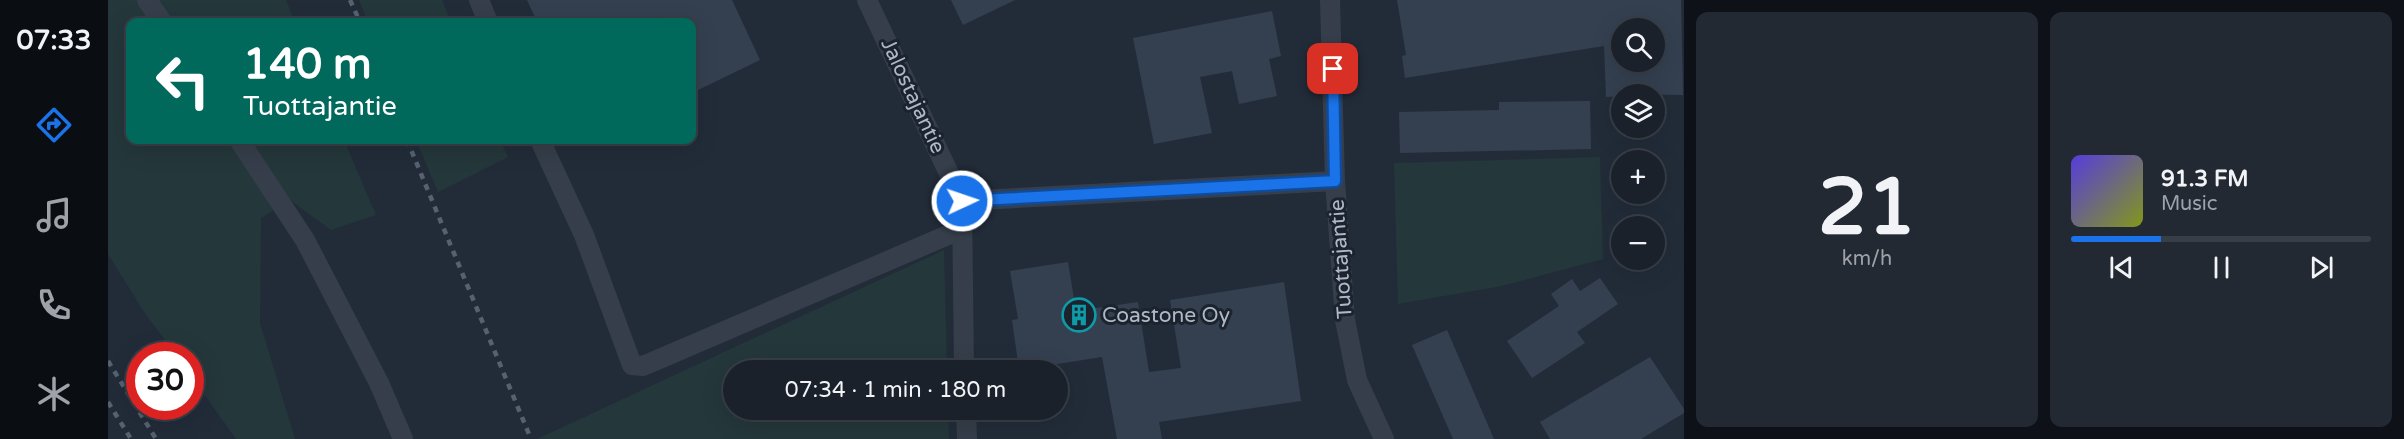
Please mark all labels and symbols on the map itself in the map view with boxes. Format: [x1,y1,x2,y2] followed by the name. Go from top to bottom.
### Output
[875,34,951,158] street label: Jalostajantie
[1307,43,1358,94] pin
[930,169,994,233] position arrow
[1324,198,1358,320] street label: Tuottajantie
[1061,297,1097,333] building icon: Coastone Oy
[1102,303,1230,328] place label: Coastone Oy
[126,342,204,420] speed limit sign: 30

